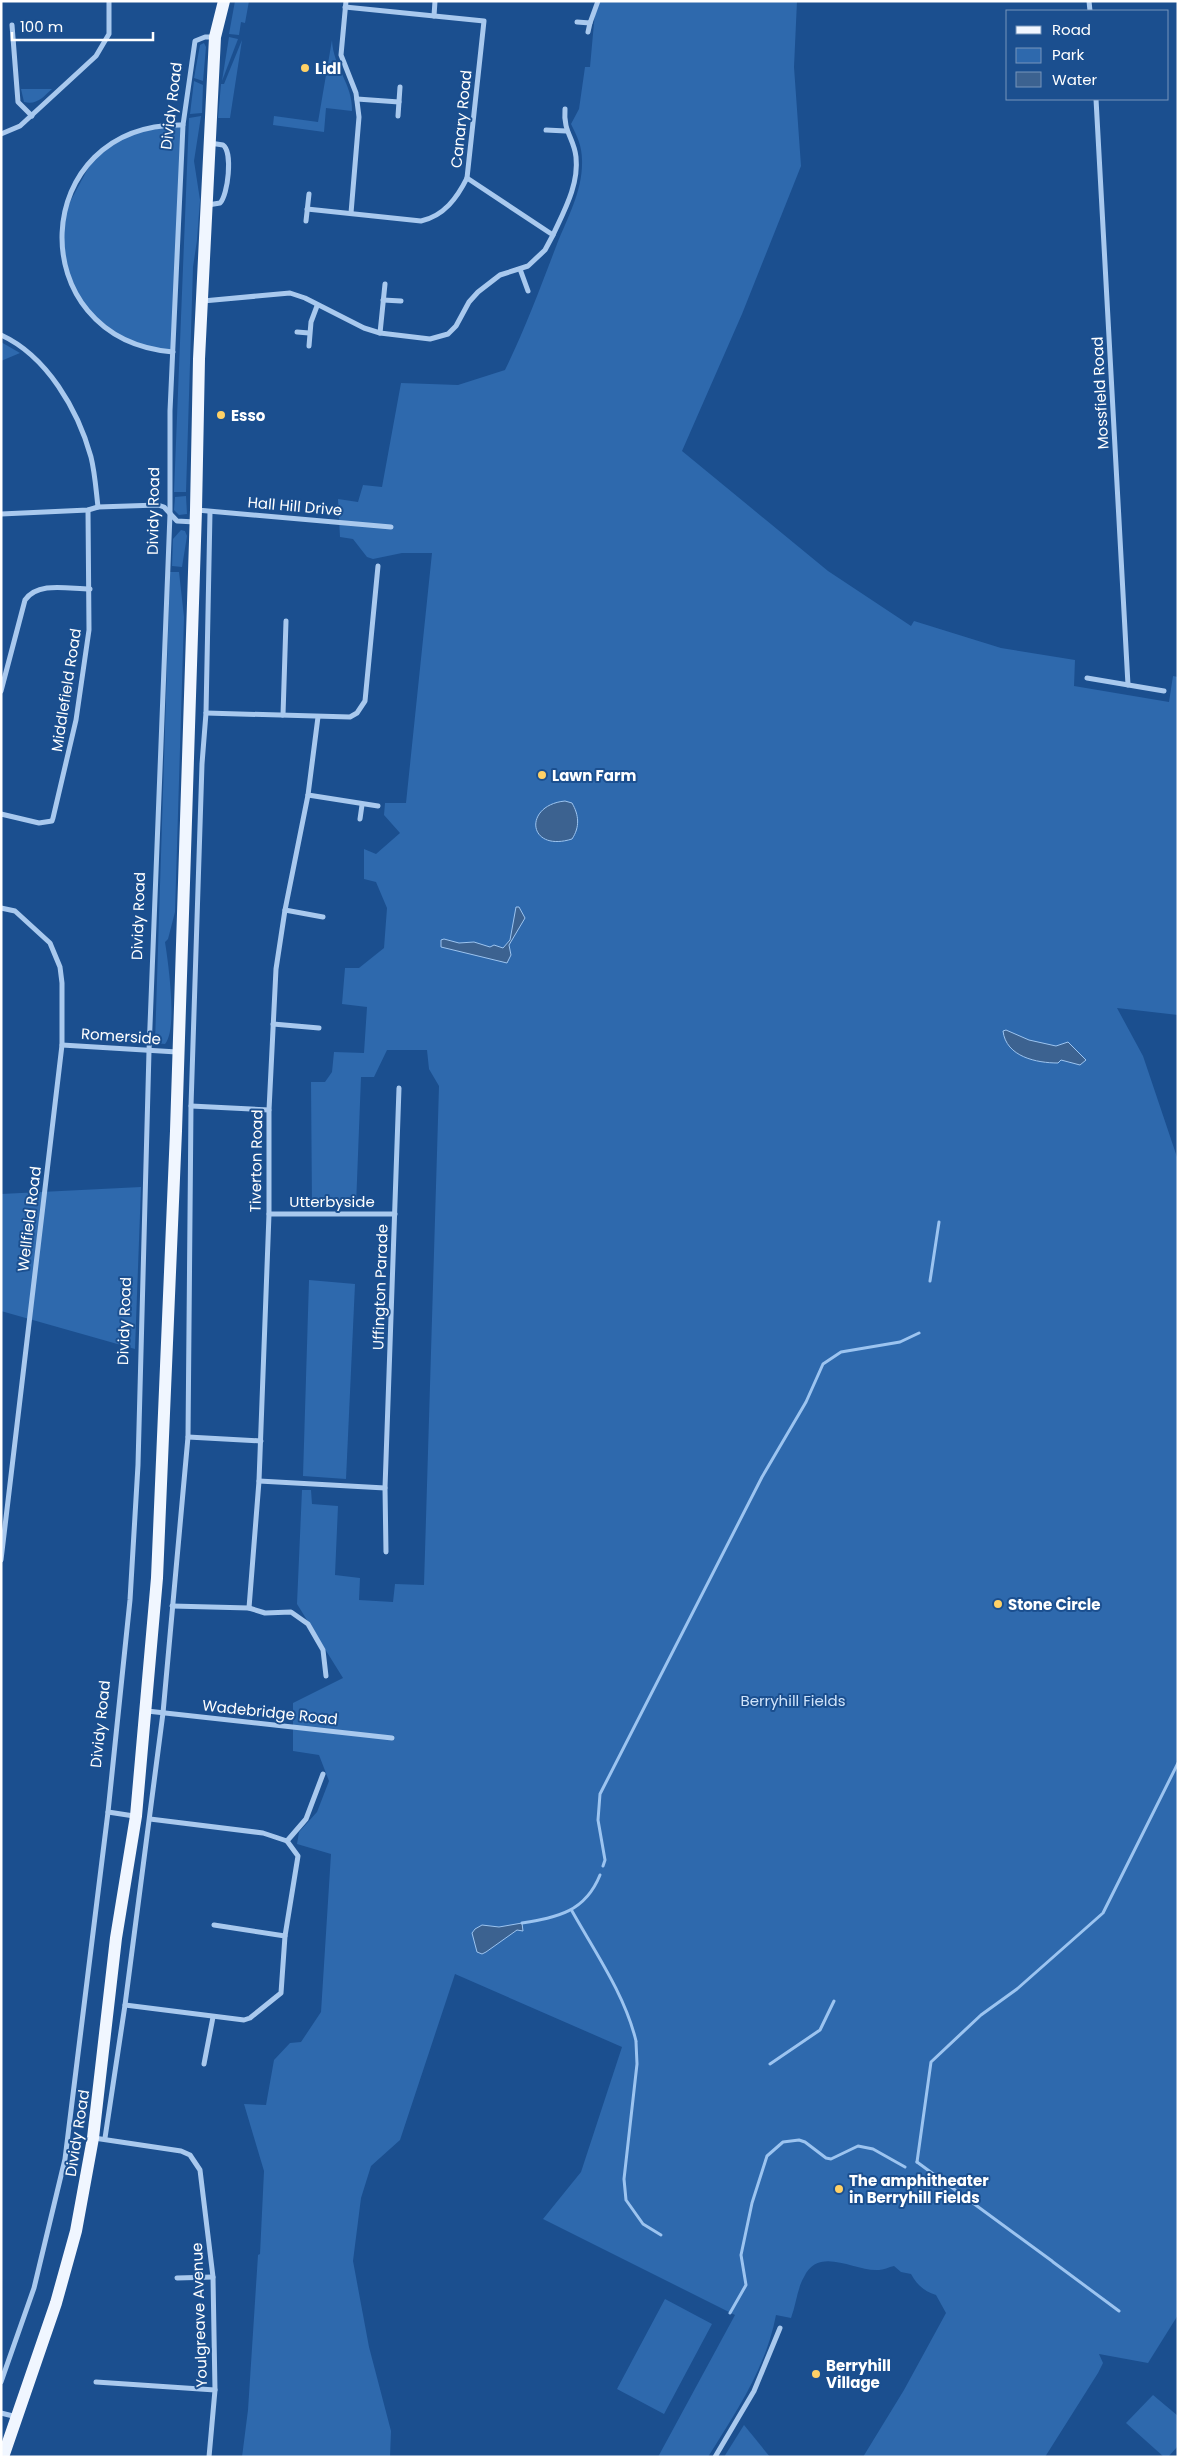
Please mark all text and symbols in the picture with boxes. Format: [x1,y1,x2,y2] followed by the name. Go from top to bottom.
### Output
[12,10,154,42] scale bar
[1006,10,1169,100] legend
[20,16,63,37] text: 100 m
[1052,19,1091,40] text: Road
[1052,44,1084,65] text: Park
[315,58,341,79] place label: Lidl
[155,61,187,151] street label: Dividy Road
[299,62,311,74] marker: Lidl
[445,69,477,169] street label: Canary Road
[1052,69,1098,90] text: Water
[1087,336,1113,450] street label: Mossfield Road
[231,405,266,426] place label: Esso
[215,409,227,421] marker: Esso
[142,467,164,555] street label: Dividy Road
[247,491,343,521] street label: Hall Hill Drive
[46,627,86,753] street label: Middlefield Road
[552,765,636,786] place label: Lawn Farm
[536,769,548,781] marker: Lawn Farm
[126,872,150,960] street label: Dividy Road
[80,1023,162,1049] street label: Romerside
[245,1109,267,1213] street label: Tiverton Road
[12,1165,46,1273] street label: Wellfield Road
[289,1191,375,1212] street label: Utterbyside
[367,1224,393,1350] street label: Uffington Parade
[112,1277,136,1365] street label: Dividy Road
[1008,1594,1100,1615] place label: Stone Circle
[992,1598,1004,1610] marker: Stone Circle
[85,1679,115,1769] street label: Dividy Road
[740,1690,846,1711] park label: Berryhill Fields
[201,1694,339,1730] street label: Wadebridge Road
[60,2088,94,2178] street label: Dividy Road
[849,2170,989,2208] place label: The amphitheater in Berryhill Fields
[833,2183,845,2195] marker: The amphitheater in Berryhill Fields
[186,2242,212,2388] street label: Youlgreave Avenue
[826,2355,891,2393] place label: Berryhill Village
[810,2368,822,2380] marker: Berryhill Village

